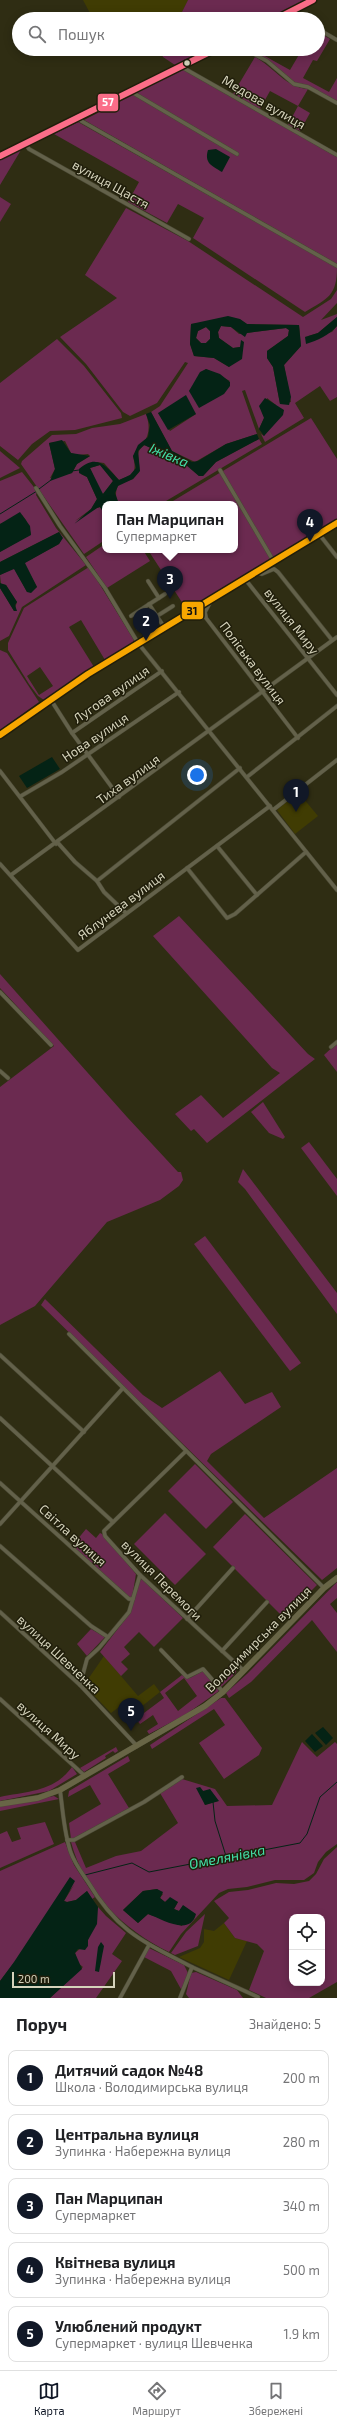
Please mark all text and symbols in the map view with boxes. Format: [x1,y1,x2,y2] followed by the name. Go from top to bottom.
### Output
[12,12,325,56] search box
[26,23,48,45] icon: search
[58,25,105,43] text: Пошук
[182,58,192,68] unlabelled marker
[219,72,309,132] street label: Медова вулиця
[97,93,119,112] line badge: 57
[102,95,114,108] text: 57
[70,156,152,212] street label: вулиця Щастя
[147,439,191,470] water label: Іжівка
[102,501,238,553] popup
[297,509,323,542] pin: 4
[116,510,224,528] text: Пан Марципан
[116,528,197,544] text: Супермаркет
[157,566,183,599] pin: 3
[261,585,323,657] street label: вулиця Миру
[181,601,204,620] line badge: 31
[187,604,198,617] text: 31
[133,608,159,641] pin: 2
[217,618,289,708] street label: Поліська вулиця
[70,662,152,726] street label: Лугова вулиця
[59,709,131,765] street label: Нова вулиця
[93,751,163,807] street label: Тиха вулиця
[187,765,207,785] your location
[283,779,309,812] pin: 1
[74,867,168,943] street label: Яблунева вулиця
[36,1501,110,1569] street label: Світла вулиця
[118,1536,206,1624] street label: вулиця Перемоги
[202,1583,314,1695] street label: Володимирська вулиця
[14,1611,104,1697] street label: вулиця Шевченка
[14,1697,84,1763] street label: вулиця Миру
[118,1698,144,1731] pin: 5
[187,1841,266,1872] water label: Омелянівка
[289,1914,325,1986] map controls
[289,1914,325,1950] button: locate
[289,1950,325,1986] button: layers
[12,1970,115,1989] scale bar
[18,1972,50,1985] text: 200 m
[16,2014,67,2034] text: Поруч
[249,2016,321,2032] text: Знайдено: 5
[55,2061,203,2079] text: Дитячий садок №48
[27,2070,33,2086] text: 1
[283,2070,320,2086] text: 200 m
[55,2079,248,2095] text: Школа · Володимирська вулиця
[55,2125,199,2143] text: Центральна вулиця
[26,2134,34,2150] text: 2
[283,2134,320,2150] text: 280 m
[55,2143,231,2159] text: Зупинка · Набережна вулиця
[55,2189,163,2207] text: Пан Марципан
[26,2198,34,2214] text: 3
[283,2198,320,2214] text: 340 m
[55,2207,136,2223] text: Супермаркет
[55,2253,176,2271] text: Квітнева вулиця
[26,2262,34,2278] text: 4
[283,2262,320,2278] text: 500 m
[55,2271,231,2287] text: Зупинка · Набережна вулиця
[55,2317,202,2335] text: Улюблений продукт
[26,2326,34,2342] text: 5
[284,2326,320,2342] text: 1.9 km
[55,2335,253,2351] text: Супермаркет · вулиця Шевченка
[34,2380,64,2417] tab: Карта
[132,2380,181,2417] tab: Маршрут
[249,2380,303,2417] tab: Збережені

